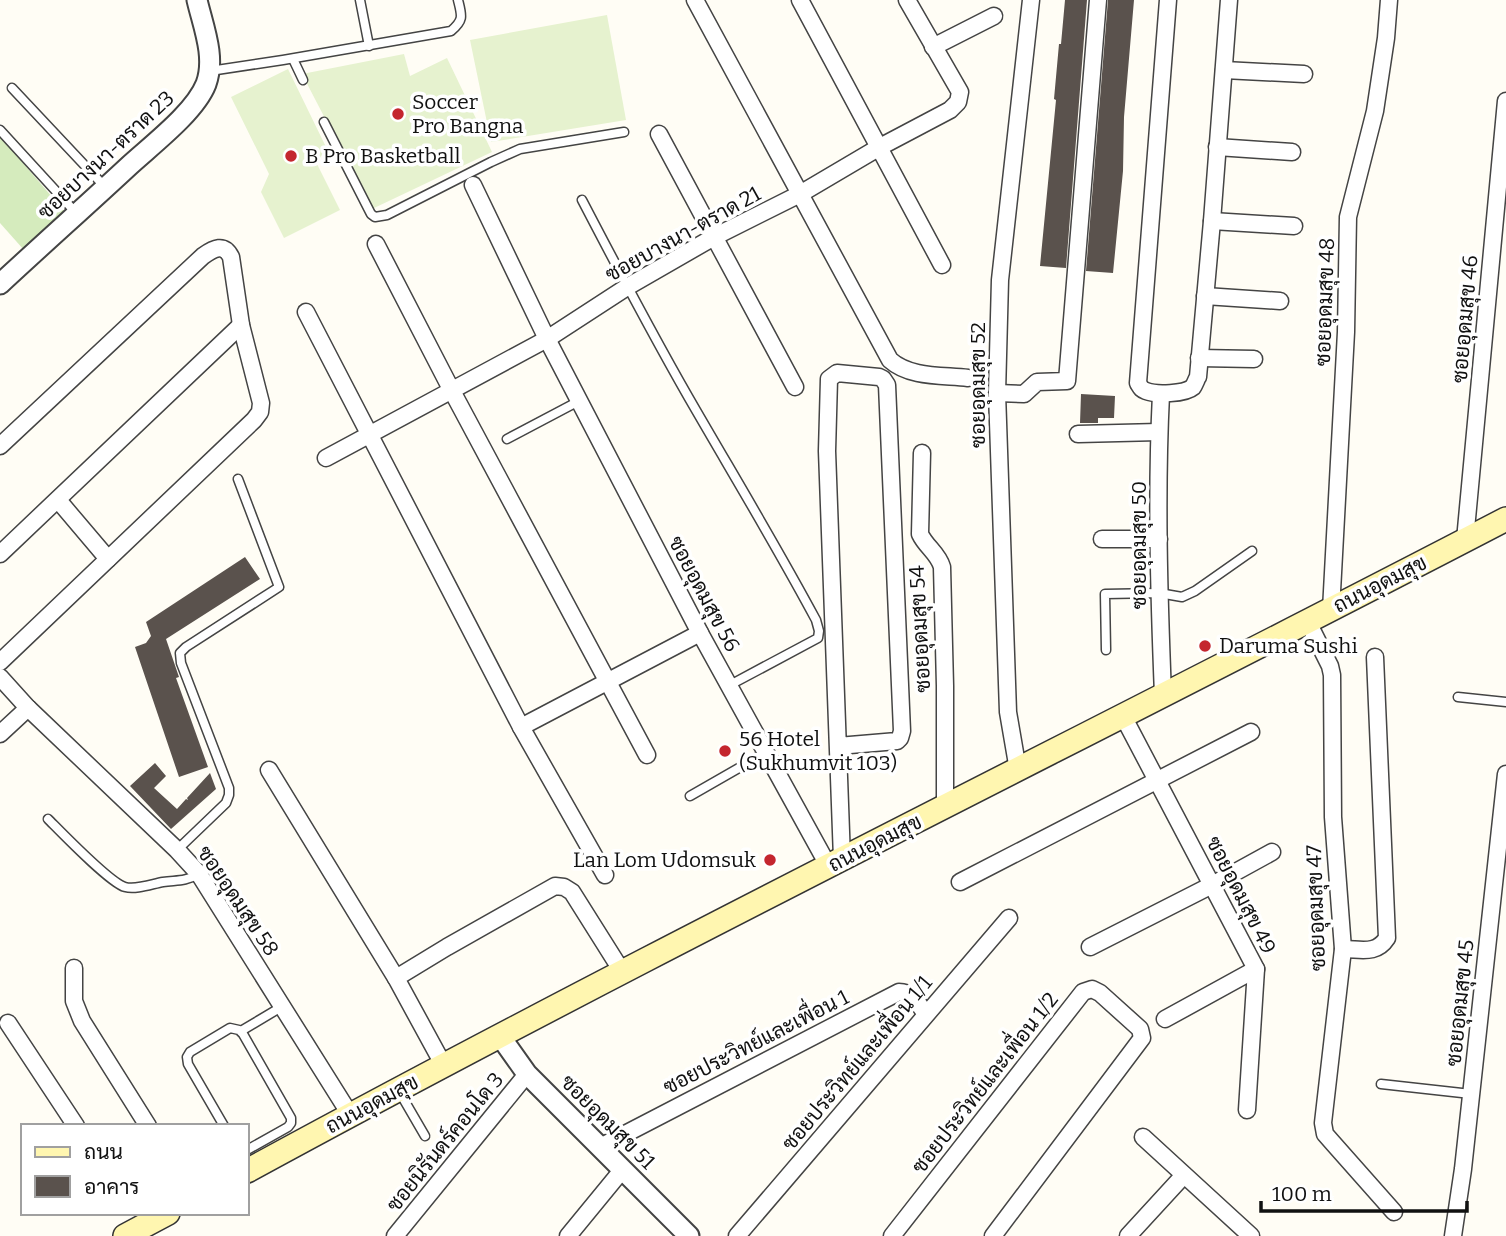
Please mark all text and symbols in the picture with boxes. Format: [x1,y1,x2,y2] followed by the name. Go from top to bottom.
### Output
[32,85,180,225] street label: ซอยบางนา-ตราด 23
[412,89,524,139] place label: Soccer Pro Bangna
[390,106,406,122] marker: Soccer Pro Bangna
[305,143,461,169] place label: B Pro Basketball
[283,148,299,164] marker: B Pro Basketball
[601,180,766,287] street label: ซอยบางนา-ตราด 21
[1310,237,1341,367] street label: ซอยอุดมสุข 48
[1446,254,1485,384] street label: ซอยอุดมสุข 46
[965,322,992,448] street label: ซอยอุดมสุข 52
[1126,481,1153,609] street label: ซอยอุดมสุข 50
[662,532,745,657] street label: ซอยอุดมสุข 56
[1329,549,1431,619] street label: ถนนอุดมสุข
[904,565,937,693] street label: ซอยอุดมสุข 54
[1219,633,1358,659] place label: Daruma Sushi
[1197,638,1213,654] marker: Daruma Sushi
[739,726,897,776] place label: 56 Hotel (Sukhumvit 103)
[717,743,733,759] marker: 56 Hotel (Sukhumvit 103)
[824,808,926,878] street label: ถนนอุดมสุข
[1199,832,1282,959] street label: ซอยอุดมสุข 49
[191,841,284,962] street label: ซอยอุดมสุข 58
[1301,844,1332,972] street label: ซอยอุดมสุข 47
[573,847,756,873] place label: Lan Lom Udomsuk
[762,852,778,868] marker: Lan Lom Udomsuk
[1440,938,1481,1068] street label: ซอยอุดมสุข 45
[771,966,938,1156] street label: ซอยประวิทย์และเพื่อน 1/1
[656,978,853,1100] street label: ซอยประวิทย์และเพื่อน 1
[901,983,1064,1179] street label: ซอยประวิทย์และเพื่อน 1/2
[380,1066,509,1217] street label: ซอยนิรันดร์คอนโด 3
[321,1069,423,1140] street label: ถนนอุดมสุข
[555,1069,661,1176] street label: ซอยอุดมสุข 51
[21,1124,248,1215] legend
[84,1139,123,1165] text: ถนน
[1261,1170,1468,1214] scale bar
[84,1174,140,1200] text: อาคาร
[1272,1181,1332,1207] text: 100 m

